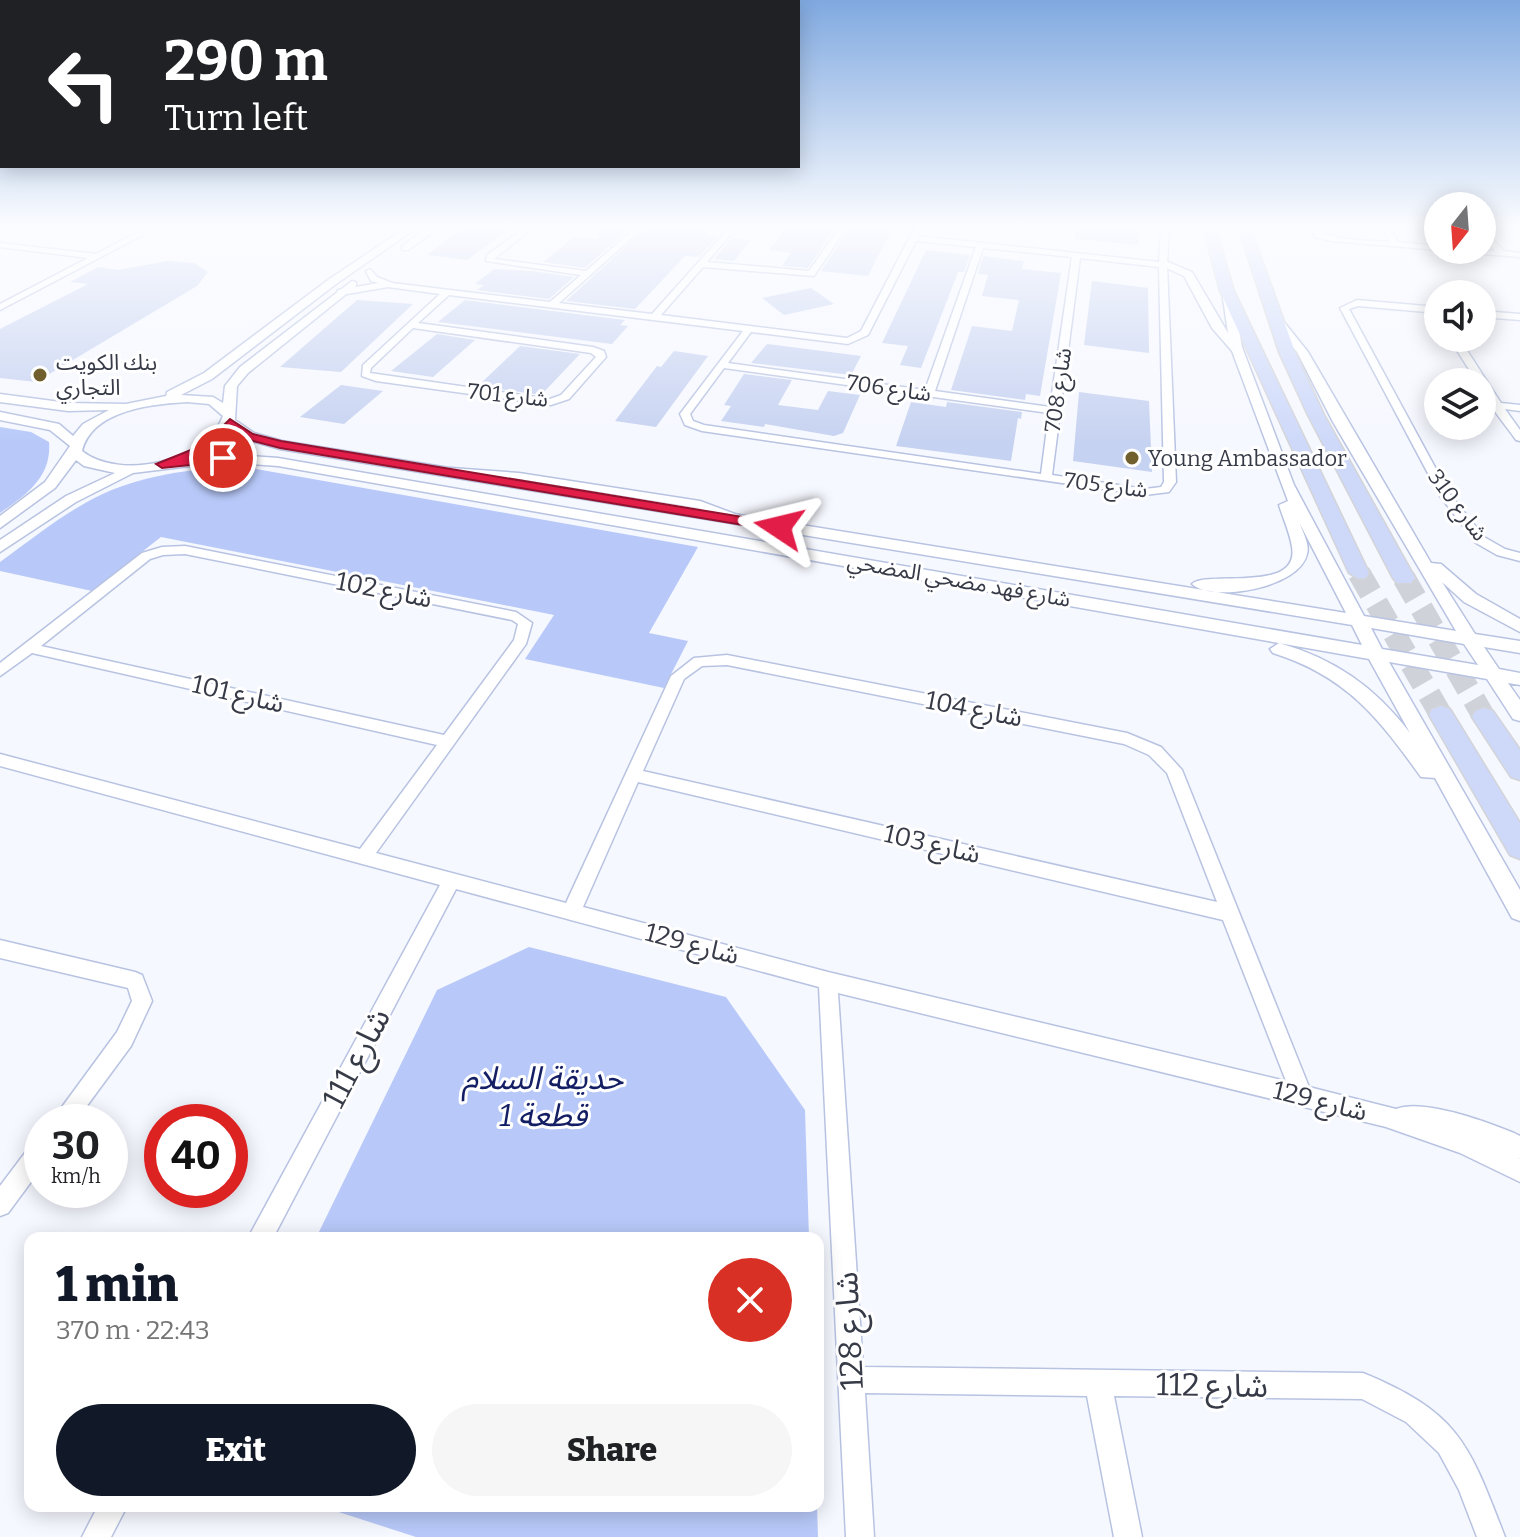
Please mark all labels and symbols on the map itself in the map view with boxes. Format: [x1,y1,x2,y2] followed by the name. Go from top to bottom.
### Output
[1424,192,1496,264] north arrow
[1039,346,1080,435] street label: شارع 708
[56,349,157,404] place label: بنك الكويت التجاري
[31,366,49,384] marker: بنك الكويت التجاري
[845,369,933,410] street label: شارع 706
[466,377,550,416] street label: شارع 701
[189,424,257,492] pin
[1148,445,1347,472] place label: Young Ambassador
[1123,449,1141,467] marker: Young Ambassador
[1420,464,1494,548] street label: شارع 310
[1062,466,1149,506] street label: شارع 705
[737,485,821,569] position arrow
[845,547,1073,616] street label: شارع فهد مضحي المضحي
[333,566,435,617] street label: شارع 102
[188,668,287,723] street label: شارع 101
[922,684,1025,737] street label: شارع 104
[880,818,983,873] street label: شارع 103
[641,917,742,974] street label: شارع 129
[314,1002,402,1117] street label: شارع 111
[462,1059,625,1134] park label: حديقة السلام قطعة 1
[1269,1074,1370,1131] street label: شارع 129
[144,1104,248,1208] speed limit sign: 40
[827,1271,876,1391] street label: شارع 128
[1155,1365,1268,1410] street label: شارع 112

